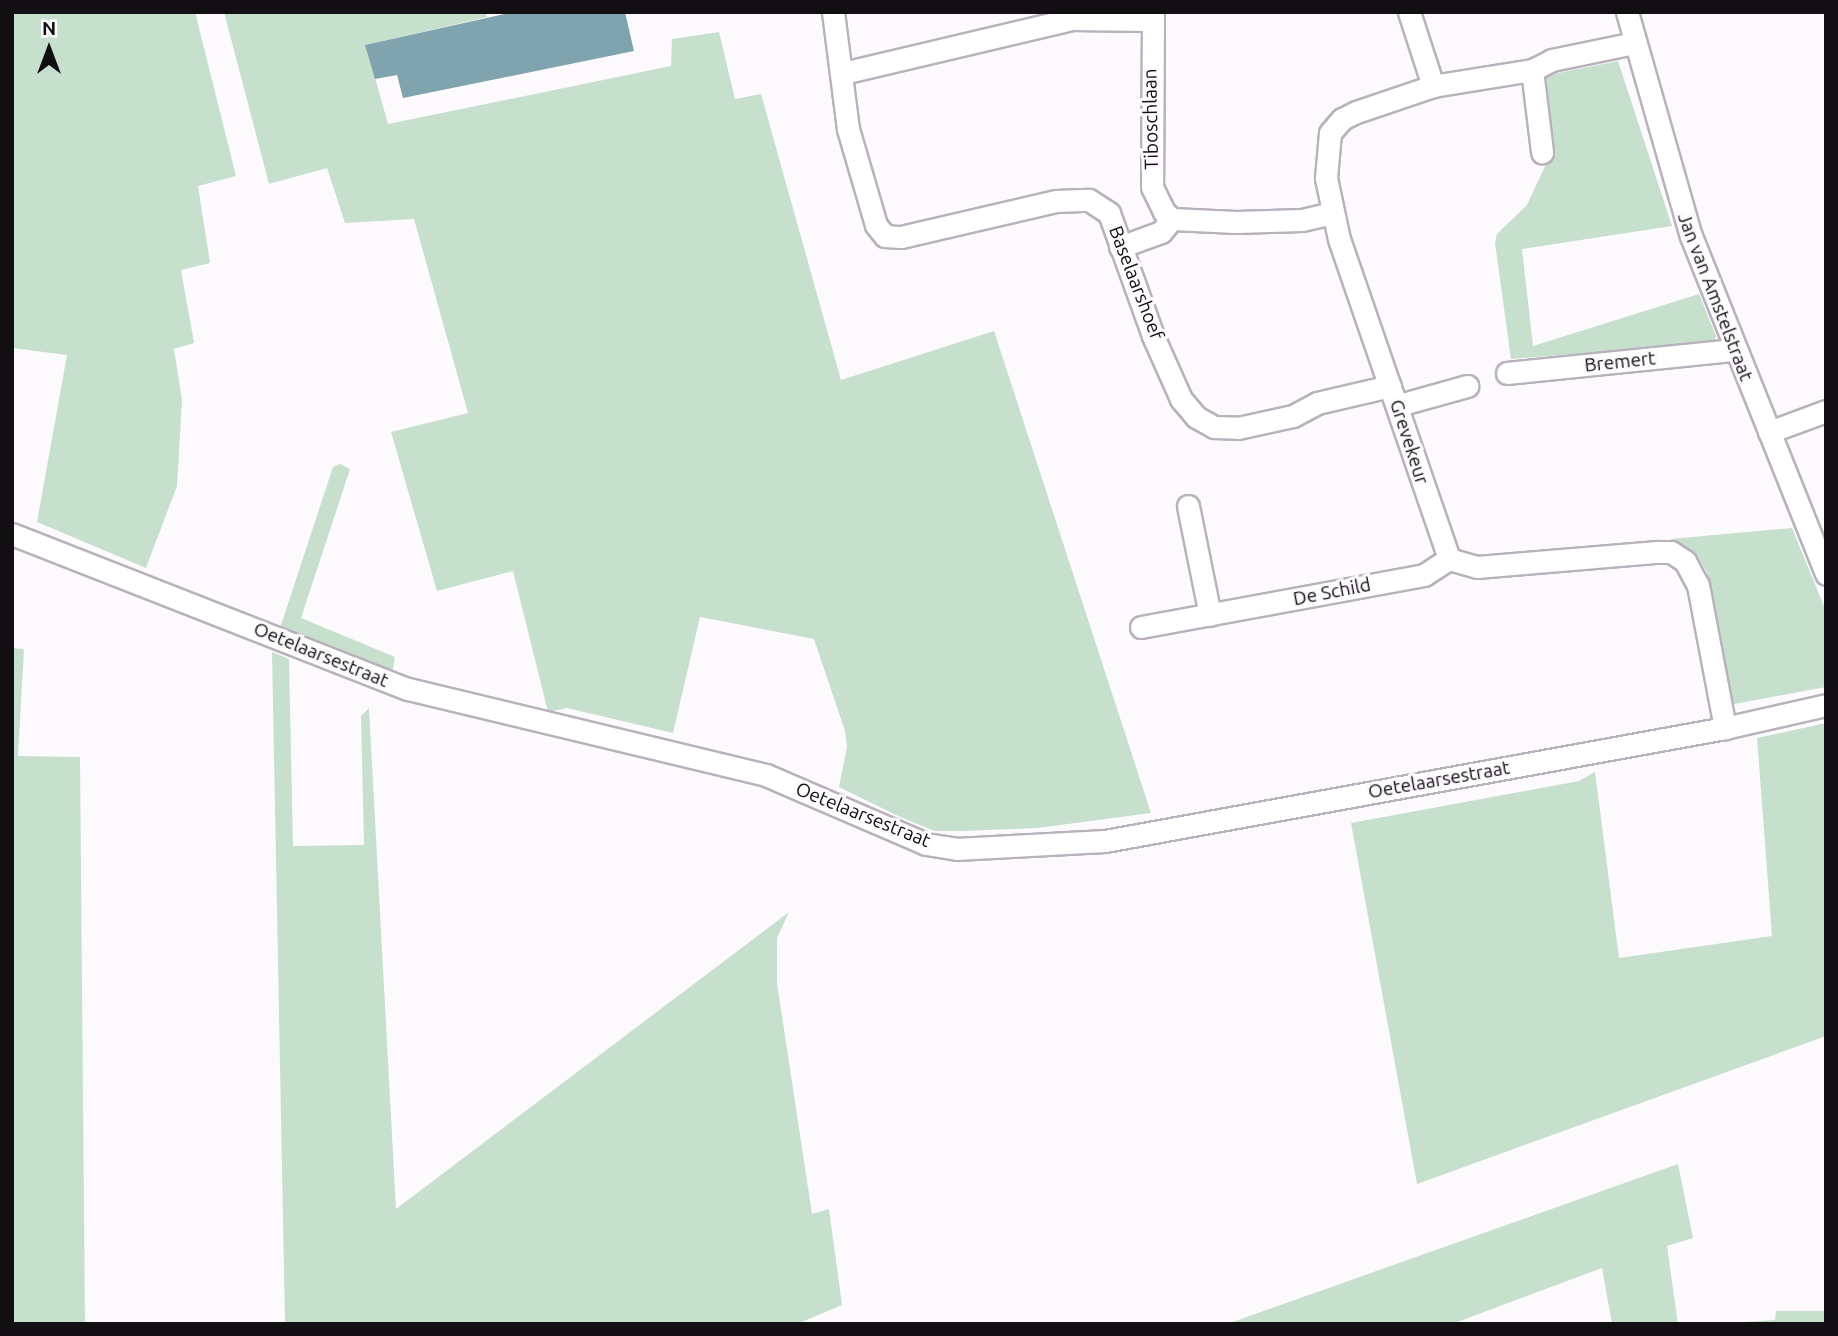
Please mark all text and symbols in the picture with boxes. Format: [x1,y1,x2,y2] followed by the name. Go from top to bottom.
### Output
[14,14,84,84] north arrow
[42,17,56,39] text: N
[1139,68,1163,170] street label: Tiboschlaan
[1672,210,1758,384] street label: Jan van Amstelstraat
[1104,223,1168,343] street label: Baselaarshoef
[1583,347,1657,377] street label: Bremert
[1385,397,1433,487] street label: Grevekeur
[1291,573,1373,611] street label: De Schild
[250,618,392,692] street label: Oetelaarsestraat
[1366,756,1512,804] street label: Oetelaarsestraat
[792,778,934,852] street label: Oetelaarsestraat

